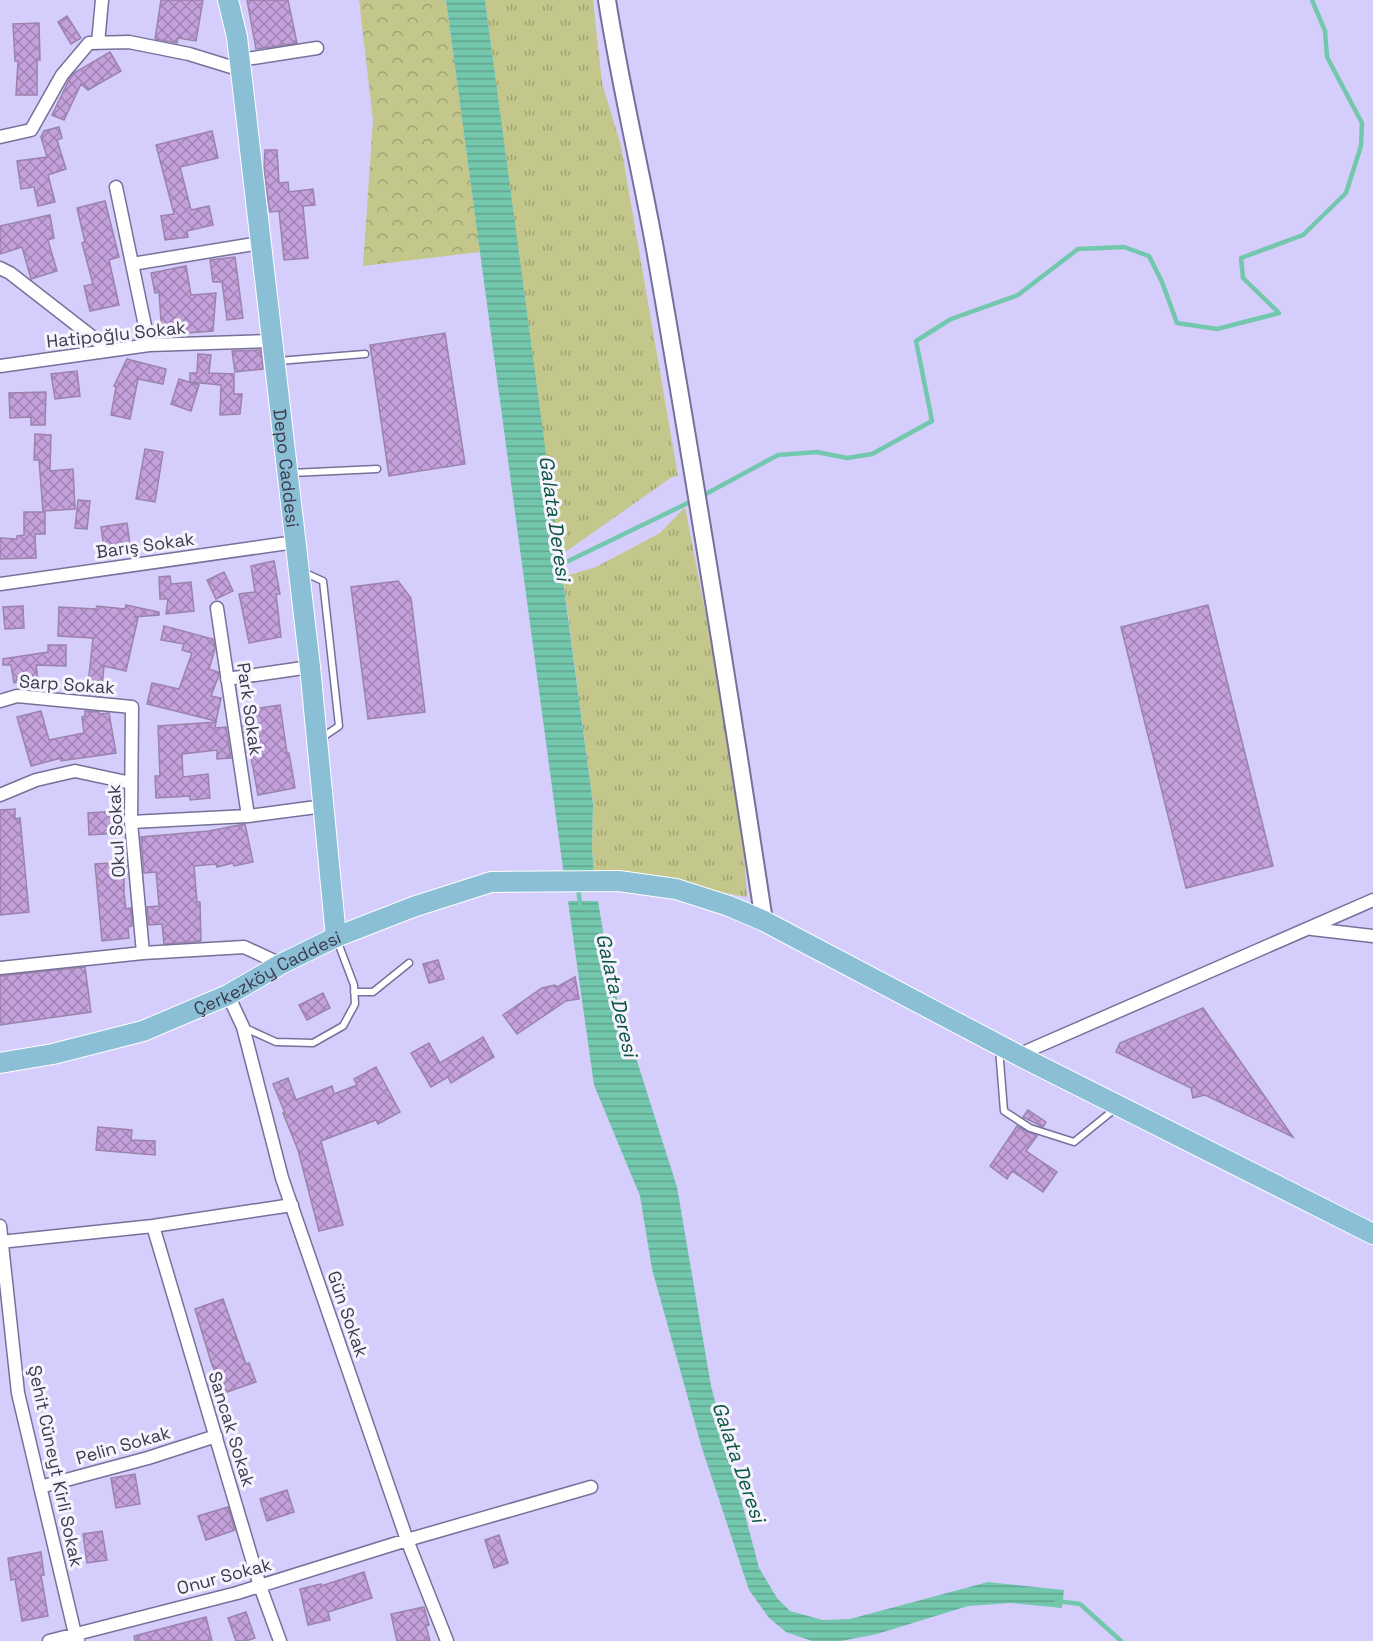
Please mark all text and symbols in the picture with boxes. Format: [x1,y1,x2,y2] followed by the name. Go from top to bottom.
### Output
[45,315,187,353] street label: Hatipoğlu Sokak
[269,407,305,529] street label: Depo Caddesi
[533,454,577,584] water label: Galata Deresi
[94,527,196,563] street label: Barış Sokak
[232,661,268,757] street label: Park Sokak
[18,669,116,699] street label: Sarp Sokak
[102,783,130,878] street label: Okul Sokak
[190,925,344,1020] street label: Çerkezköy Caddesi
[590,931,644,1061] water label: Galata Deresi
[322,1268,374,1361] street label: Gün Sokak
[23,1363,89,1569] street label: Şehit Cüneyt Kirli Sokak
[204,1368,261,1490] street label: Sancak Sokak
[706,1398,772,1528] water label: Galata Deresi
[73,1420,173,1469] street label: Pelin Sokak
[174,1552,274,1600] street label: Onur Sokak

